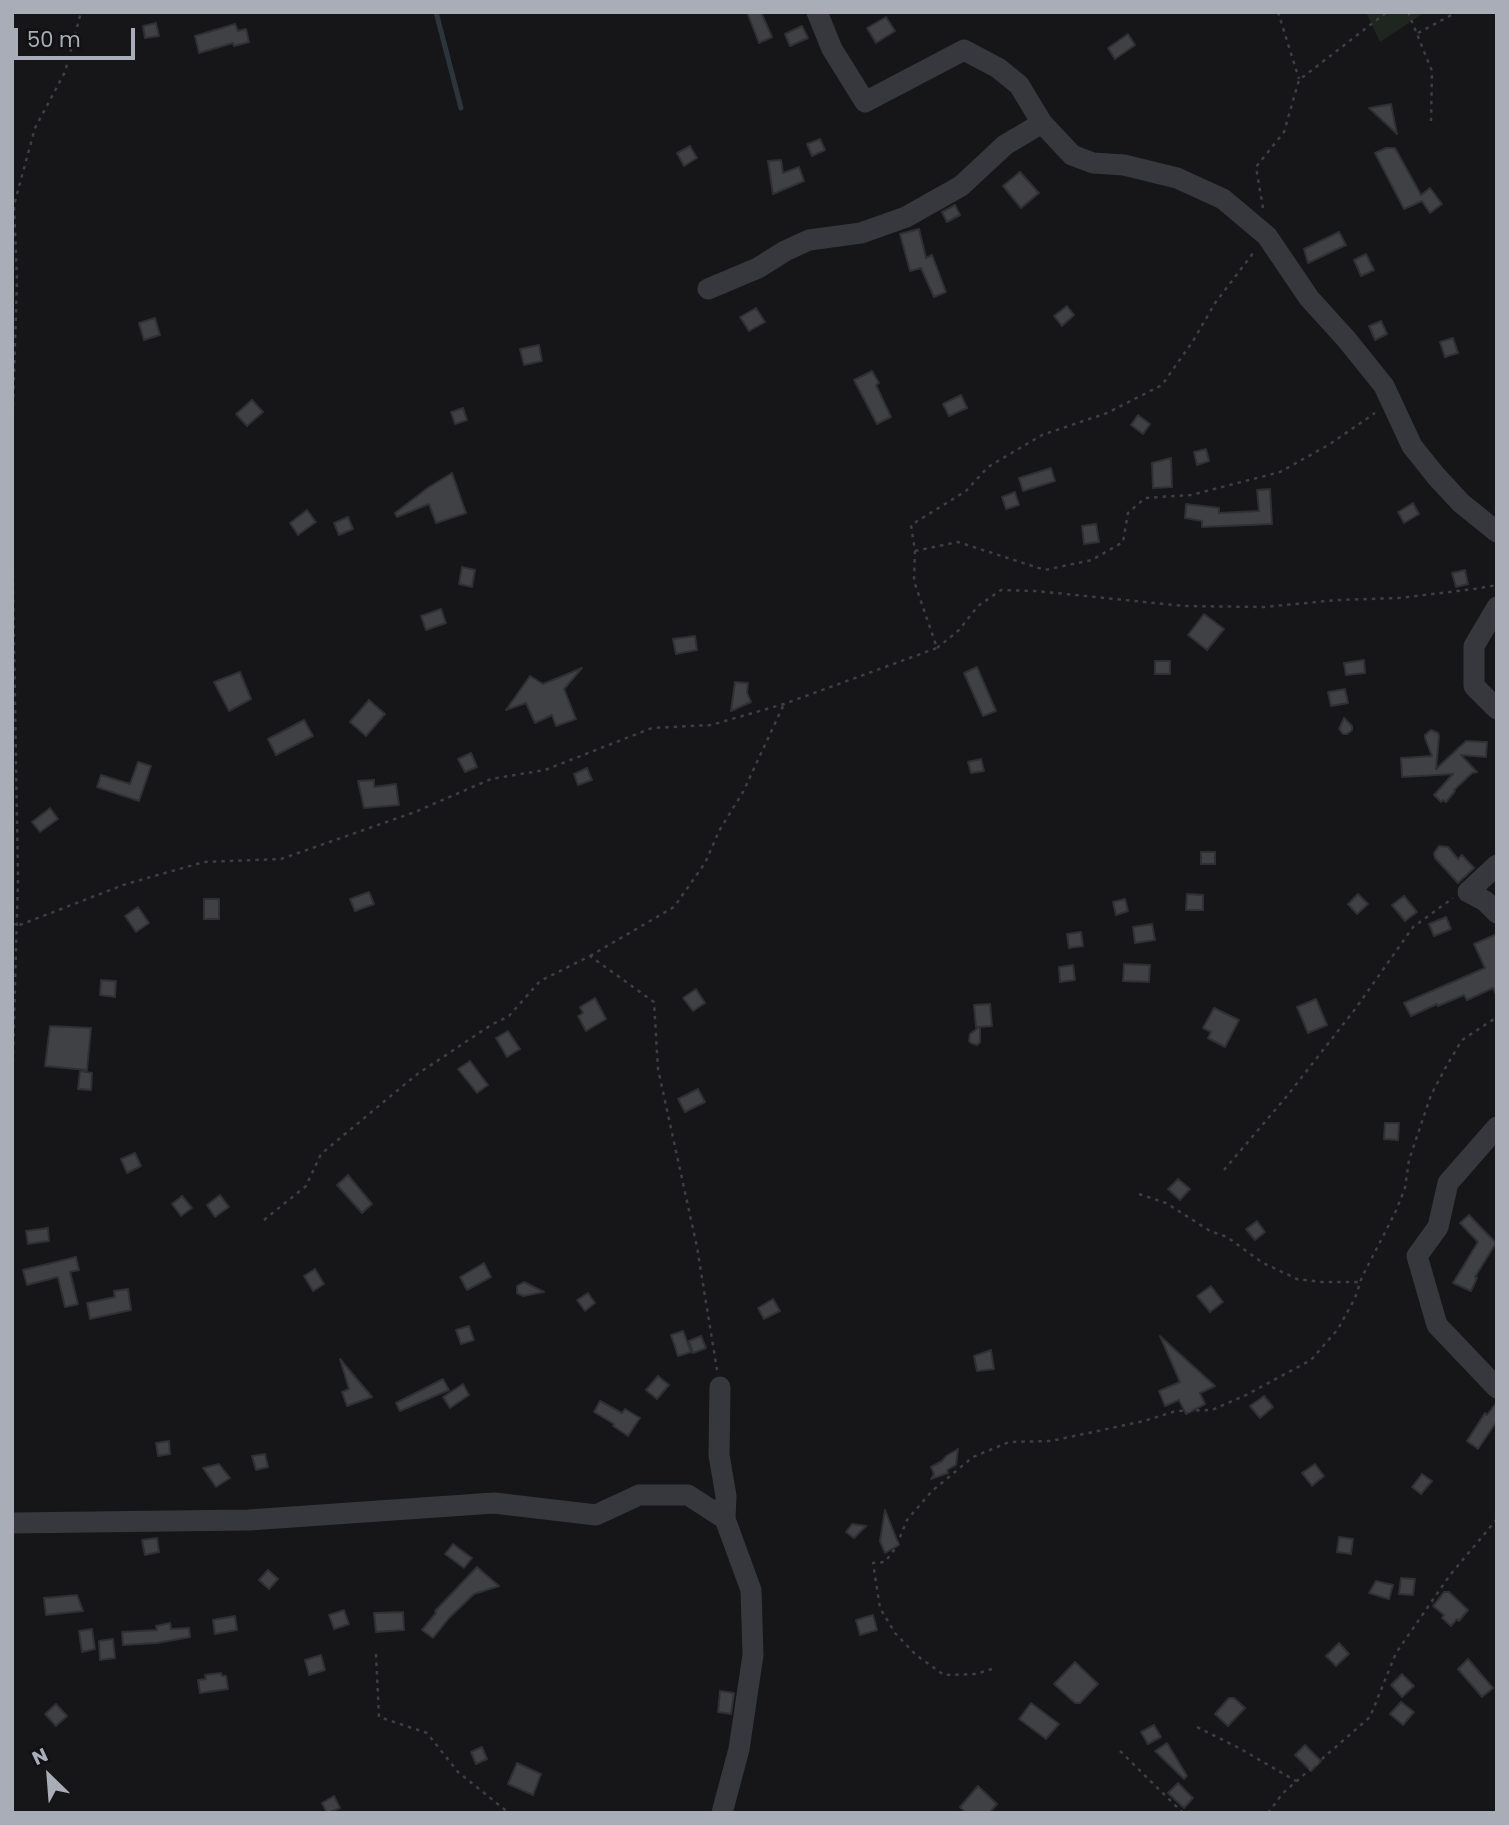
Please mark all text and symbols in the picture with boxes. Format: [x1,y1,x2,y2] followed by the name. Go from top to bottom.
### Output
[18,14,138,58] scale bar
[27,25,81,54] text: 50 m
[14,1741,84,1811] north arrow
[28,1741,52,1772] text: N

